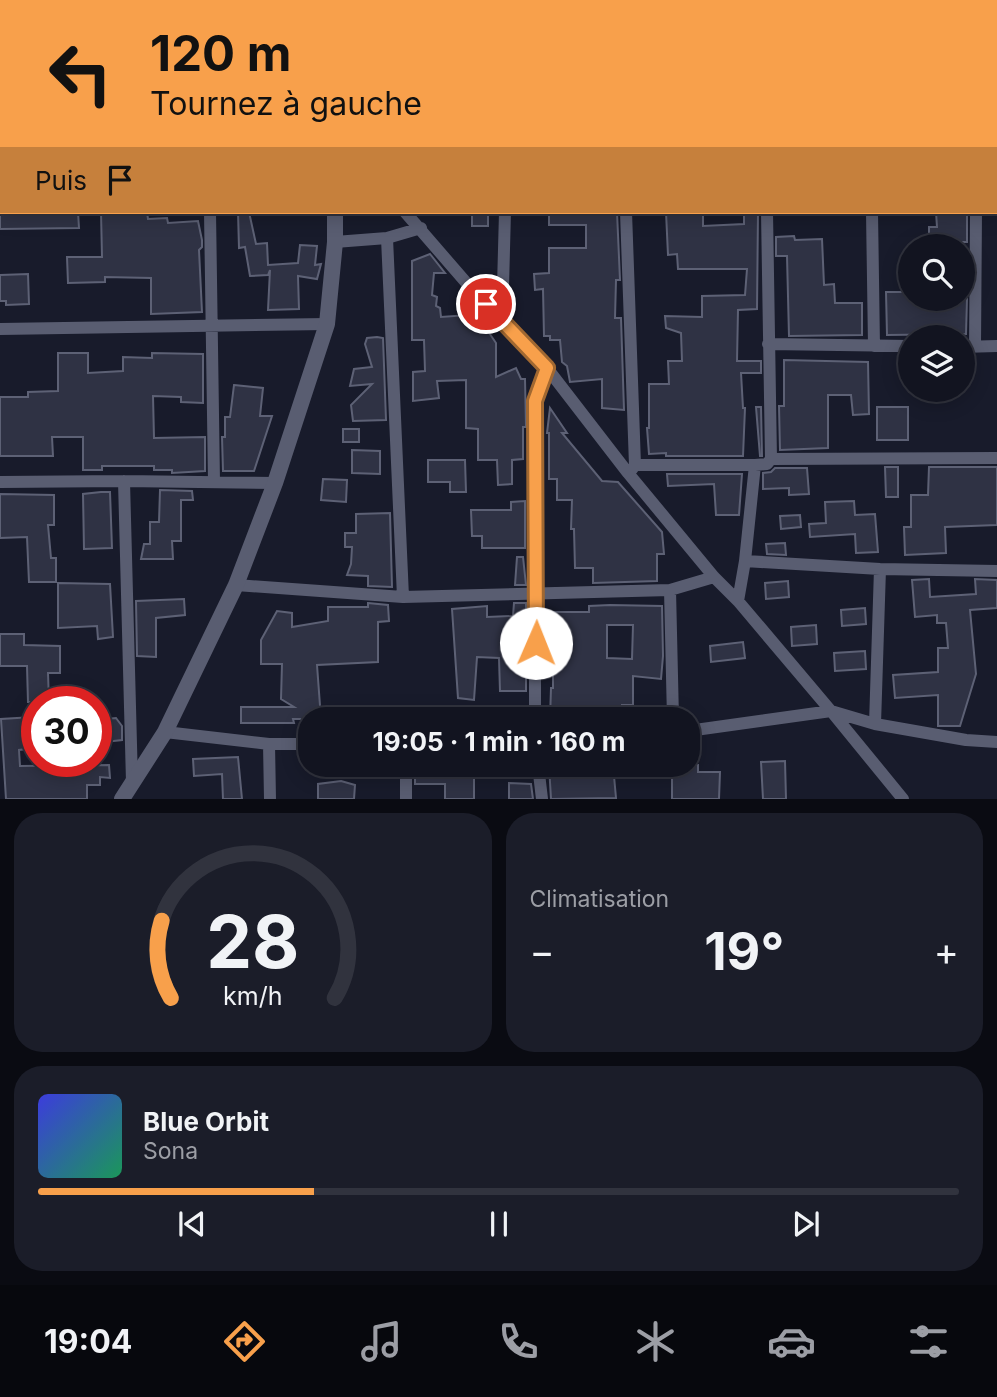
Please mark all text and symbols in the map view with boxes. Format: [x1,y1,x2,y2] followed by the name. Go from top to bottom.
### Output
[150,24,291,83] text: 120 m
[35,28,126,119] icon: left
[150,84,422,123] text: Tournez à gauche
[101,161,139,199] icon: arrive
[35,165,87,196] text: Puis
[898,234,975,402] map controls
[898,234,975,311] button: search
[456,274,516,334] pin
[467,285,505,323] icon: arrive
[898,325,975,402] button: layers
[499,606,573,680] position arrow
[21,686,112,777] speed limit sign: 30
[373,726,625,757] text: 19:05 · 1 min · 160 m
[530,885,669,913] text: Climatisation
[206,898,299,987] text: 28
[704,920,784,983] text: 19°
[530,928,555,974] text: −
[934,928,959,974] text: +
[223,981,282,1011] text: km/h
[143,1106,269,1137] text: Blue Orbit
[143,1137,198,1165] text: Sona
[173,1205,211,1243] icon: previous
[480,1205,518,1243] icon: pause
[787,1205,825,1243] icon: next
[220,1317,269,1366] icon: directions
[357,1317,406,1366] icon: music
[494,1317,543,1366] icon: phone
[631,1317,680,1366] icon: climate
[767,1317,816,1366] icon: car
[904,1317,953,1366] icon: filters
[44,1322,132,1361] text: 19:04

